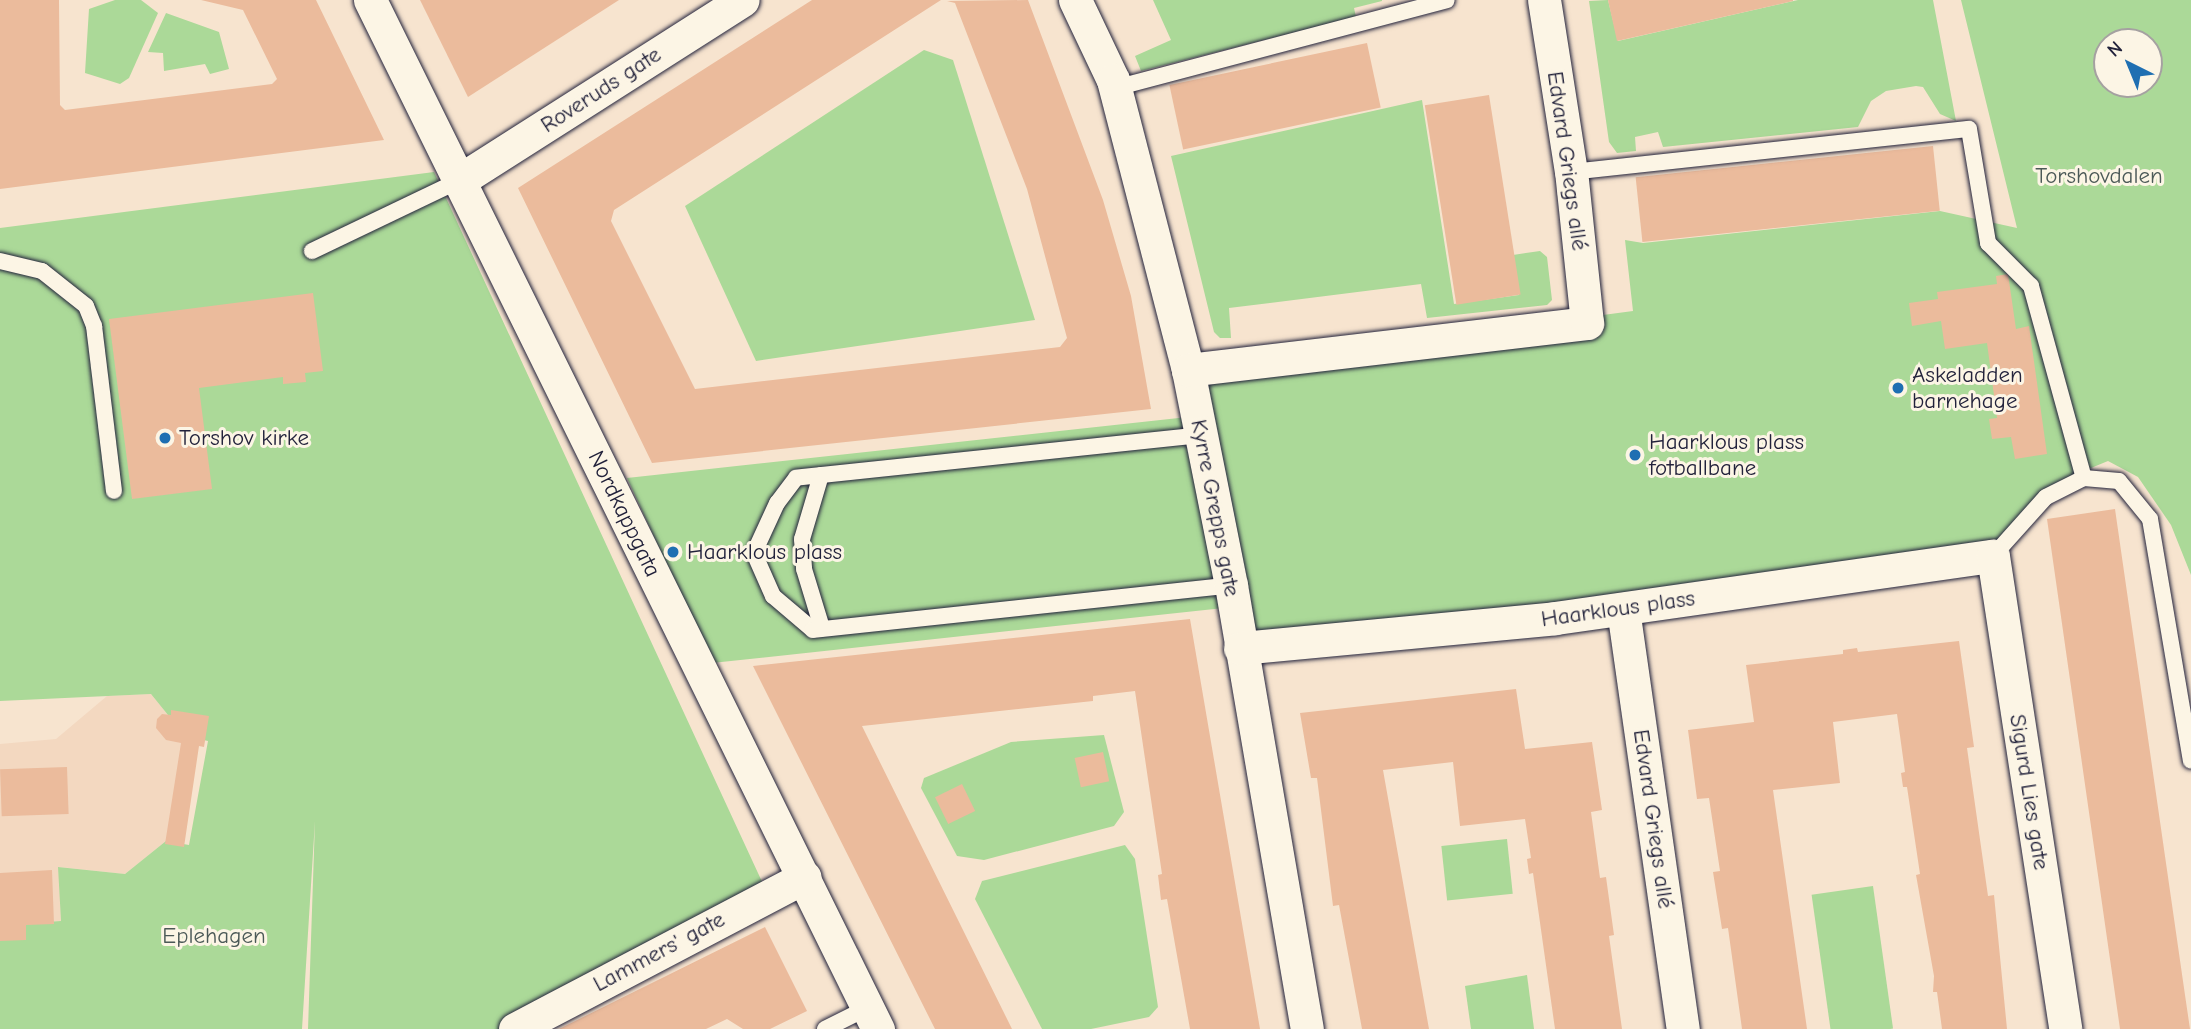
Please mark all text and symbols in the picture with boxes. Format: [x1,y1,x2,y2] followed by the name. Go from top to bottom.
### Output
[2093,28,2163,98] north arrow
[2103,37,2127,61] text: N
[536,41,666,139] street label: Roveruds gate
[1541,70,1593,252] street label: Edvard Griegs allé
[2035,162,2163,190] park label: Torshovdalen
[1912,361,2023,415] place label: Askeladden barnehage
[1890,380,1906,396] marker: Askeladden barnehage
[1184,417,1246,599] street label: Kyrre Grepps gate
[179,424,309,452] place label: Torshov kirke
[1649,428,1804,482] place label: Haarklous plass fotballbane
[157,430,173,446] marker: Torshov kirke
[582,447,666,581] street label: Nordkappgata
[1627,447,1643,463] marker: Haarklous plass fotballbane
[687,538,842,566] place label: Haarklous plass
[665,544,681,560] marker: Haarklous plass
[1539,585,1697,633] street label: Haarklous plass
[2003,712,2055,872] street label: Sigurd Lies gate
[1627,728,1679,910] street label: Edvard Griegs allé
[589,906,729,998] street label: Lammers' gate
[162,922,266,950] park label: Eplehagen

